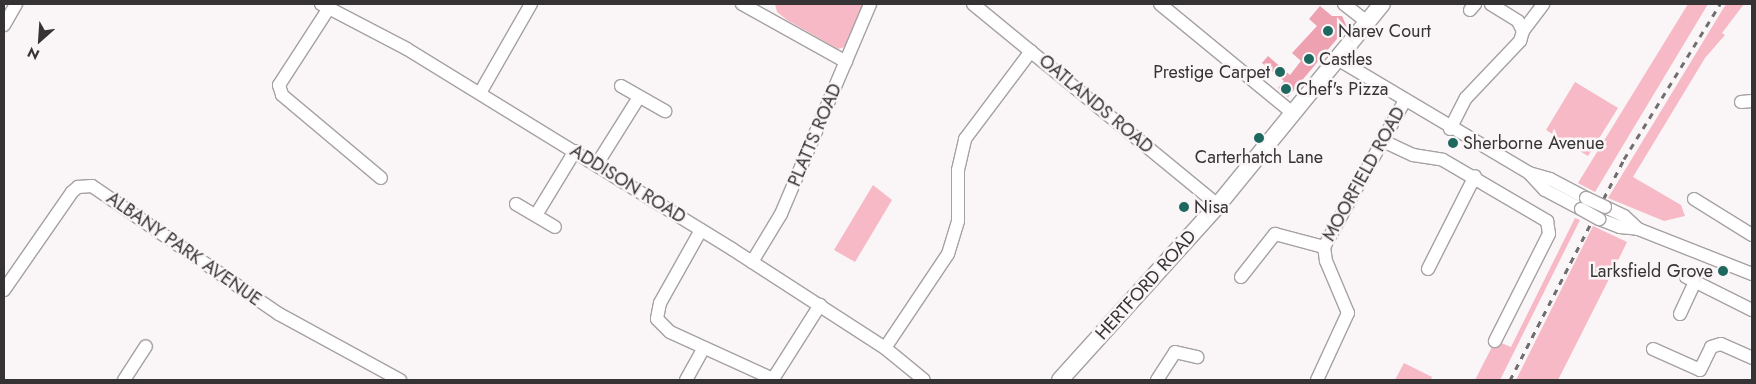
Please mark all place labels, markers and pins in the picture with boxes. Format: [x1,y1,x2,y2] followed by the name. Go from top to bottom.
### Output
[1338,20,1431,42] place label: Narev Court
[1322,25,1334,37] marker: Narev Court
[1319,48,1372,70] place label: Castles
[1303,53,1315,65] marker: Castles
[1153,61,1270,83] place label: Prestige Carpet
[1274,66,1286,78] marker: Prestige Carpet
[1296,78,1388,100] place label: Chef's Pizza
[1280,83,1292,95] marker: Chef's Pizza
[1253,132,1265,144] marker: Carterhatch Lane
[1463,132,1604,154] place label: Sherborne Avenue
[1447,137,1459,149] marker: Sherborne Avenue
[1195,146,1323,168] place label: Carterhatch Lane
[1194,196,1229,218] place label: Nisa
[1178,201,1190,213] marker: Nisa
[1590,260,1713,282] place label: Larksfield Grove
[1717,265,1729,277] marker: Larksfield Grove

